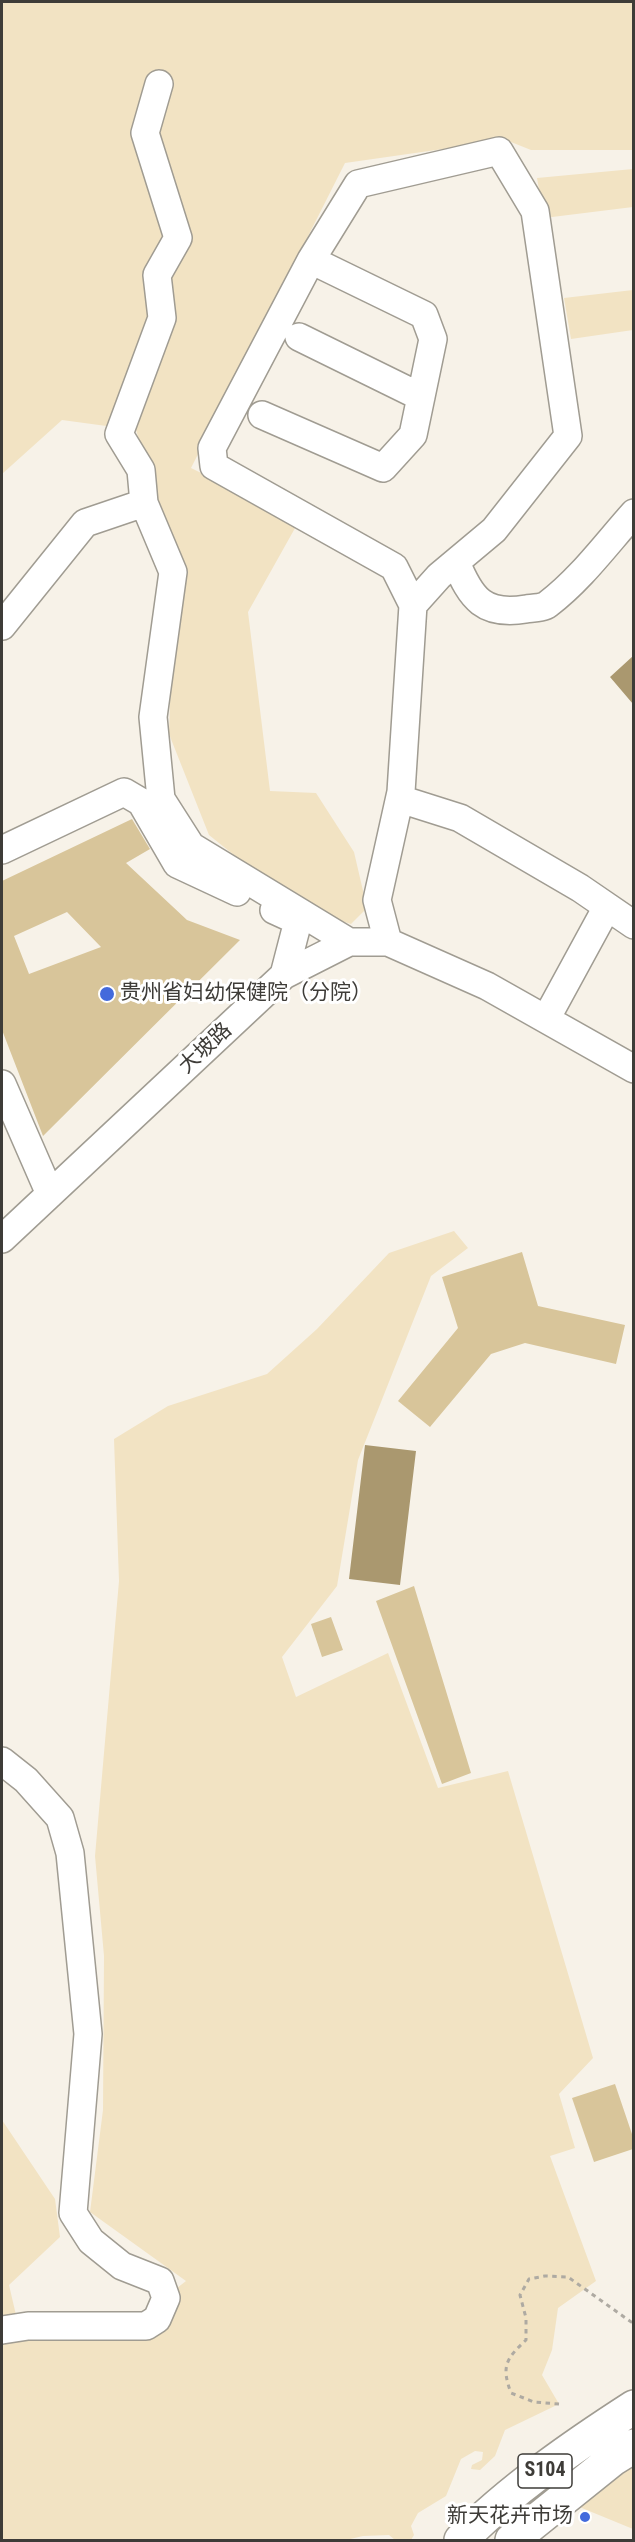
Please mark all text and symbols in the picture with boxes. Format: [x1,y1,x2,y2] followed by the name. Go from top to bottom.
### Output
[120,981,372,1007] place label: 贵州省妇幼保健院（分院）
[98,985,116,1003] marker: 贵州省妇幼保健院（分院）
[174,1018,238,1080] street label: 大坡路
[518,2454,572,2488] road number: S104
[447,2504,573,2530] place label: 新天花卉市场
[578,2510,592,2524] marker: 新天花卉市场

